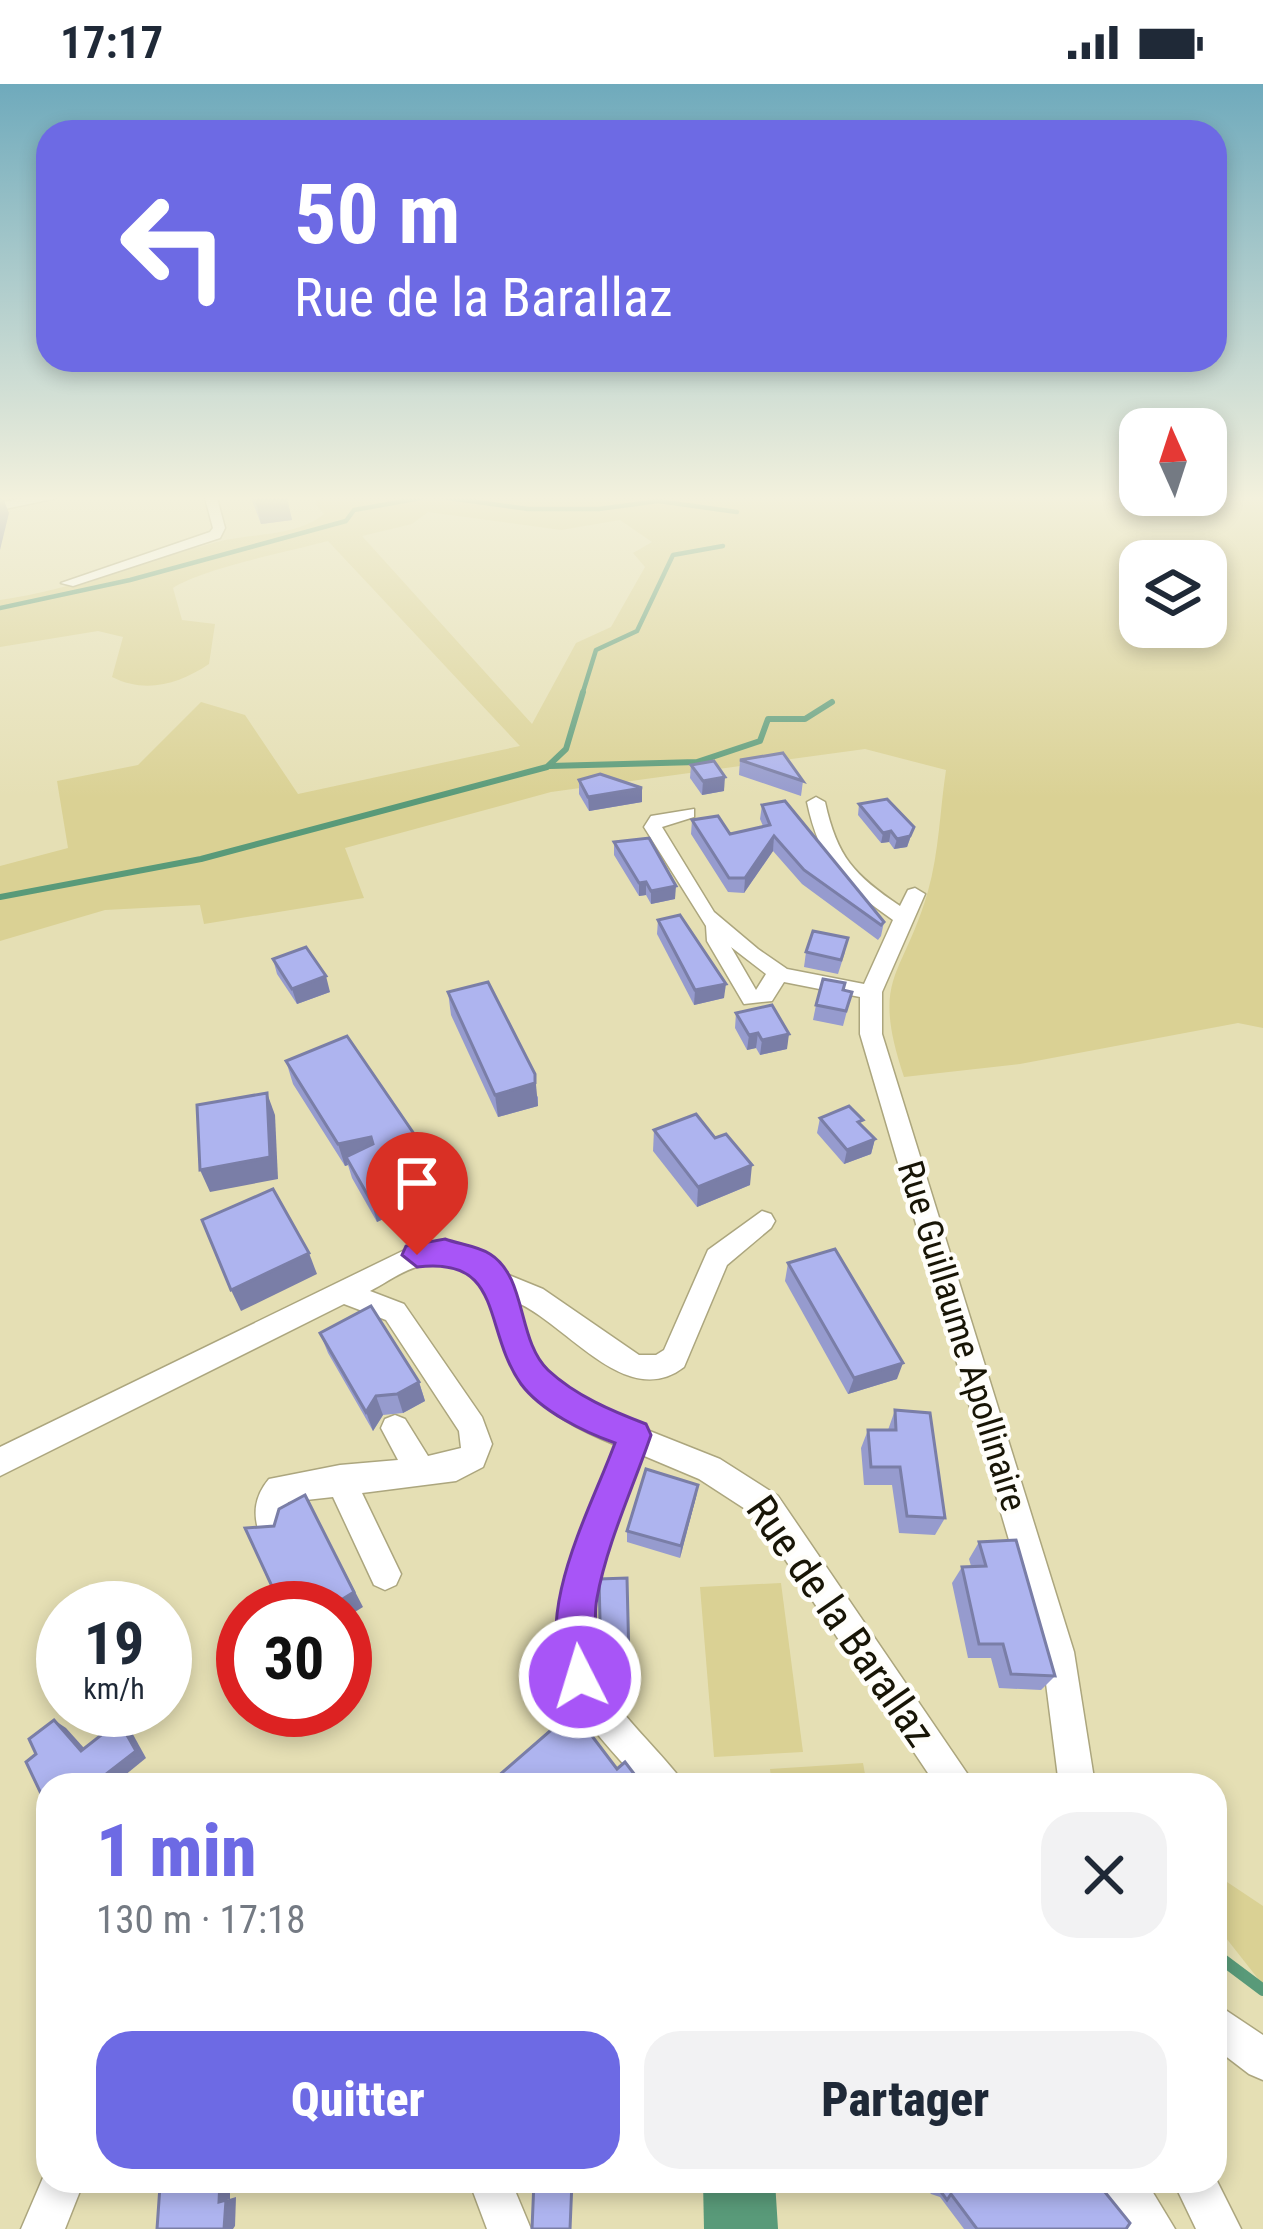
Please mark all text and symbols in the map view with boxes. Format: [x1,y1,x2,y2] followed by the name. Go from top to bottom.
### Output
[60,16,163,69] text: 17:17
[294,165,461,264] text: 50 m
[96,168,252,324] icon: left
[294,266,673,329] text: Rue de la Barallaz
[1119,408,1227,516] north arrow
[1119,408,1227,648] map controls
[1119,540,1227,648] button: layers
[366,1132,468,1255] pin
[384,1150,450,1216] icon: arrive
[889,1156,1035,1516] street label: Rue Guillaume Apollinaire
[736,1486,946,1756] street label: Rue de la Barallaz
[216,1581,372,1737] speed limit sign: 30
[84,1608,144,1679] text: 19
[517,1614,643,1740] position arrow
[83,1671,145,1706] text: km/h
[96,1809,257,1894] text: 1 min
[1041,1812,1167,1938] button: close
[96,1897,306,1943] text: 130 m · 17:18
[96,2031,620,2169] button: Quitter
[644,2031,1167,2169] button: Partager

